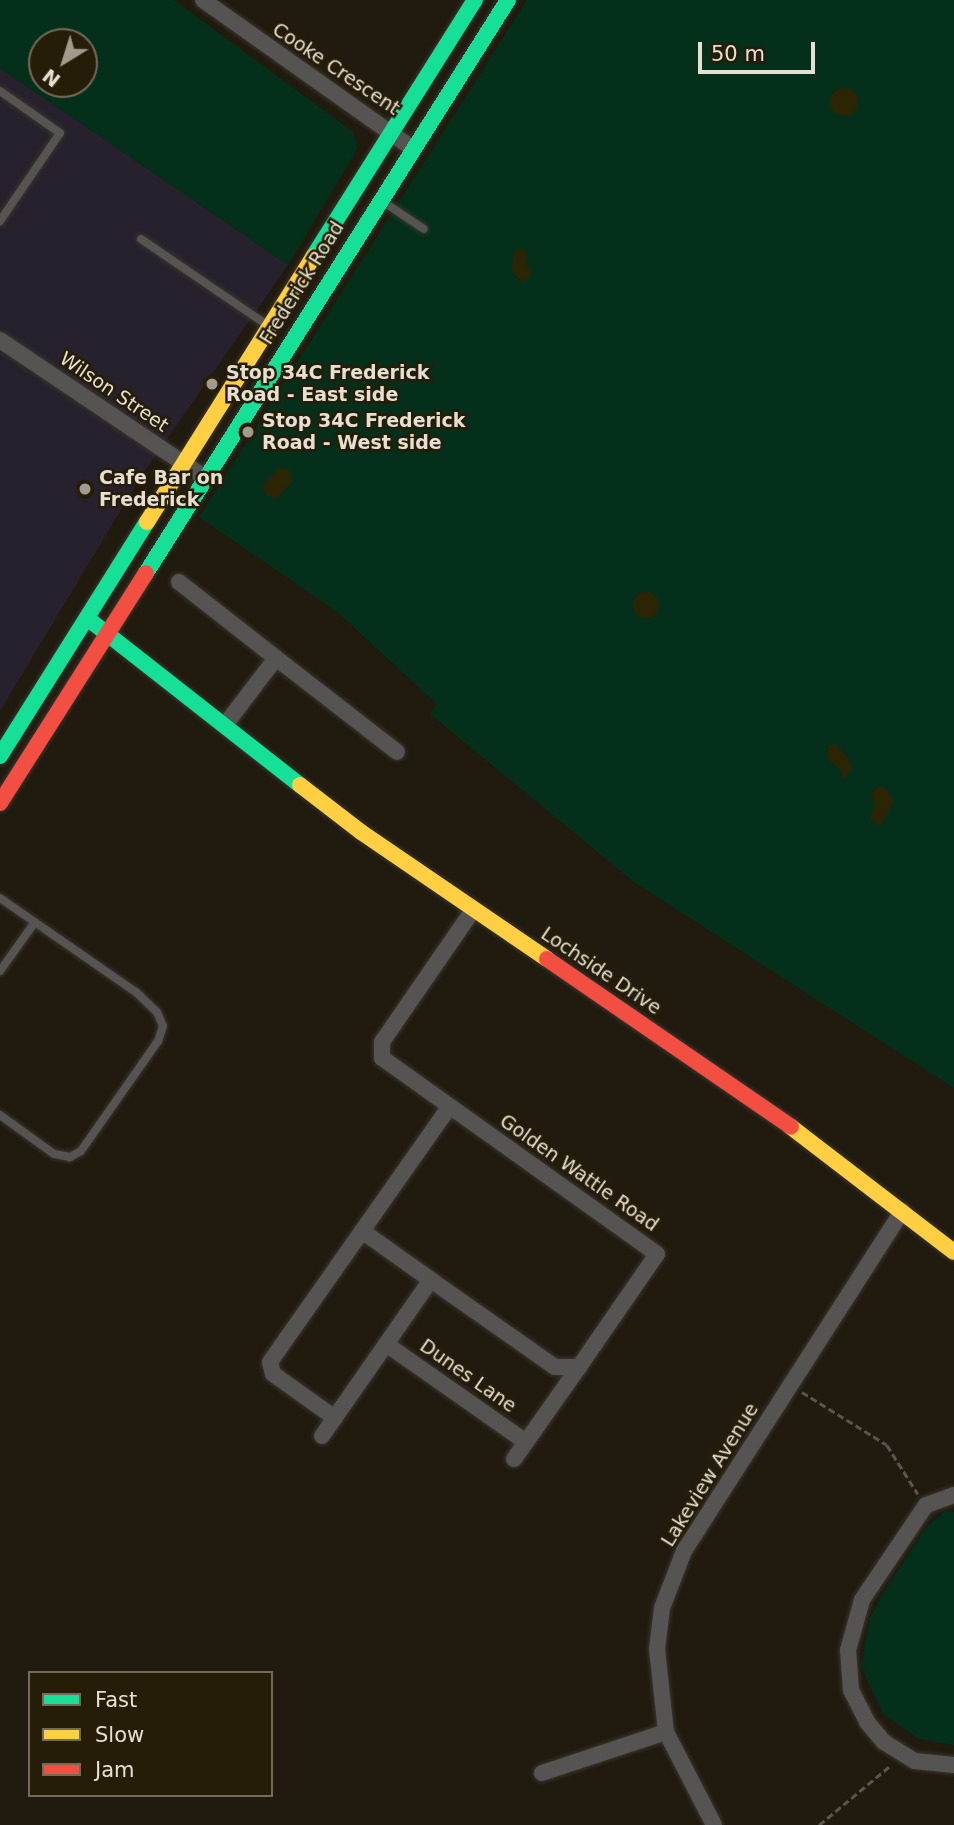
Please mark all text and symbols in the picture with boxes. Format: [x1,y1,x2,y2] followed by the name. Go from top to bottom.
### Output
[268,18,404,120] street label: Cooke Crescent
[28,28,98,98] north arrow
[702,28,819,72] scale bar
[711,42,765,66] text: 50 m
[38,64,64,92] text: N
[255,217,349,349] street label: Frederick Road
[55,347,173,437] street label: Wilson Street
[226,362,429,406] place label: Stop 34C Frederick Road - East side
[204,376,220,392] marker: Stop 34C Frederick Road - East side
[262,410,465,454] place label: Stop 34C Frederick Road - West side
[240,424,256,440] marker: Stop 34C Frederick Road - West side
[99,467,223,511] place label: Cafe Bar on Frederick
[77,481,93,497] marker: Cafe Bar on Frederick
[537,922,665,1020] street label: Lochside Drive
[495,1110,663,1236] street label: Golden Wattle Road
[415,1334,521,1418] street label: Dunes Lane
[657,1399,763,1551] street label: Lakeview Avenue
[28,1671,273,1797] legend
[95,1688,137,1712] text: Fast
[95,1723,144,1747] text: Slow
[95,1758,135,1782] text: Jam

